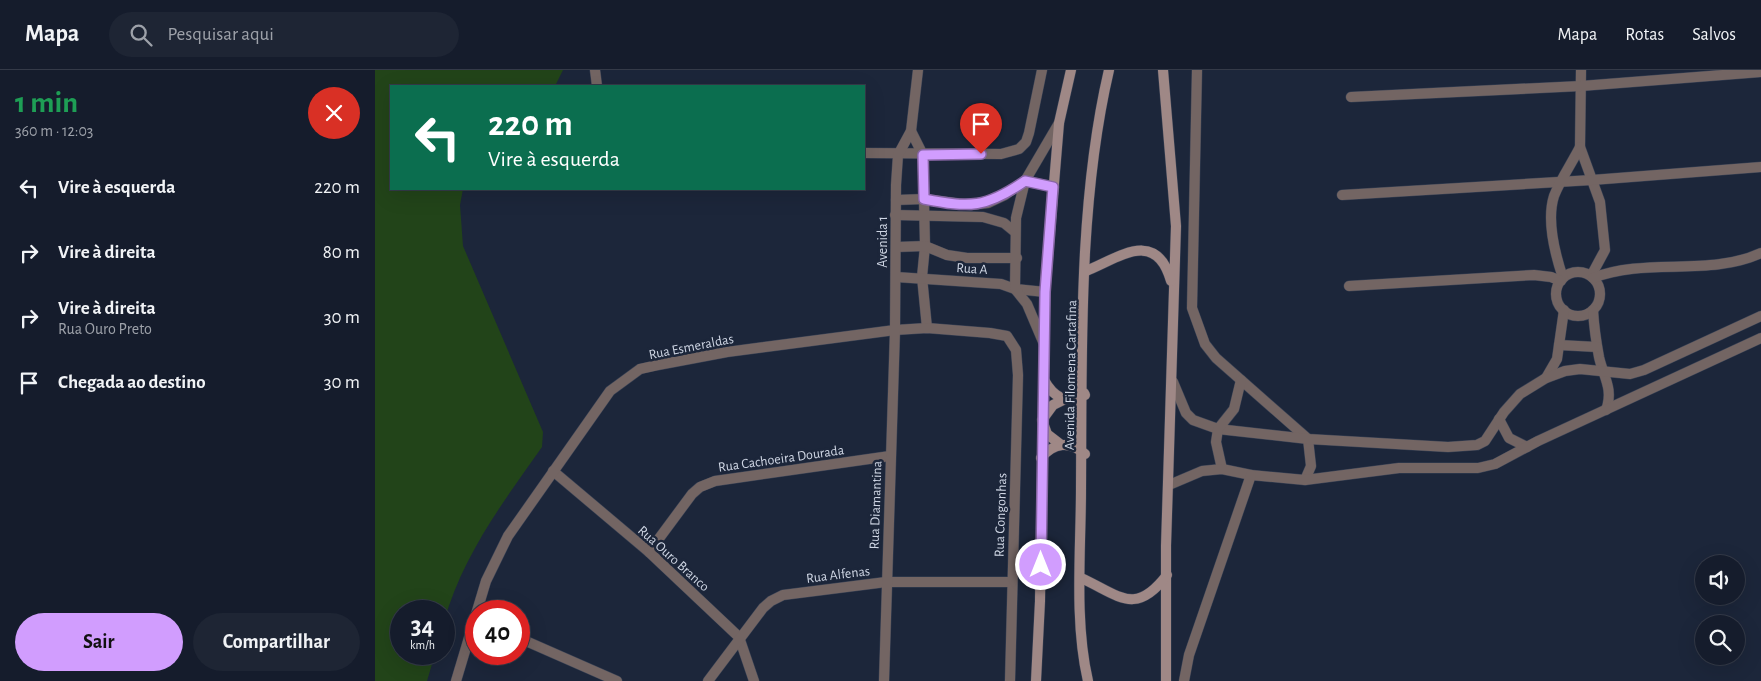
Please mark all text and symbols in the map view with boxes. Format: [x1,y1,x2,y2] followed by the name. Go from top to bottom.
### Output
[109,12,459,57] search box
[127,21,155,49] icon: search
[25,22,79,46] text: Mapa
[167,25,274,44] text: Pesquisar aqui
[1558,26,1597,44] text: Mapa
[1625,26,1664,44] text: Rotas
[1692,26,1736,44] text: Salvos
[308,87,360,139] button: close
[15,88,78,118] text: 1 min
[960,103,1002,154] pin
[405,105,470,170] icon: left
[488,107,573,142] text: 220 m
[967,110,995,138] icon: arrive
[15,123,93,139] text: 360 m · 12:03
[488,148,620,170] text: Vire à esquerda
[15,174,43,202] icon: left
[58,178,175,197] text: Vire à esquerda
[314,178,360,197] text: 220 m
[876,216,890,268] street label: Avenida 1
[15,239,43,267] icon: right
[58,243,156,262] text: Vire à direita
[323,243,360,262] text: 80 m
[956,261,988,277] street label: Rua A
[58,299,156,318] text: Vire à direita
[1063,299,1079,450] street label: Avenida Filomena Cartafina
[15,304,43,332] icon: right
[324,308,360,327] text: 30 m
[58,321,152,337] text: Rua Ouro Preto
[648,332,735,362] street label: Rua Esmeraldas
[15,369,43,397] icon: arrive
[58,373,206,392] text: Chegada ao destino
[324,373,360,392] text: 30 m
[717,443,846,475] street label: Rua Cachoeira Dourada
[867,460,885,549] street label: Rua Diamantina
[993,473,1009,557] street label: Rua Congonhas
[635,523,712,594] street label: Rua Ouro Branco
[1014,538,1066,590] position arrow
[1695,555,1745,665] map controls
[1695,555,1745,605] button: sound
[805,564,871,586] street label: Rua Alfenas
[465,600,530,665] speed limit sign: 40
[15,613,183,671] button: Sair
[193,613,360,671] button: Compartilhar
[411,614,434,639] text: 34
[1695,615,1745,665] button: search
[410,639,435,651] text: km/h

